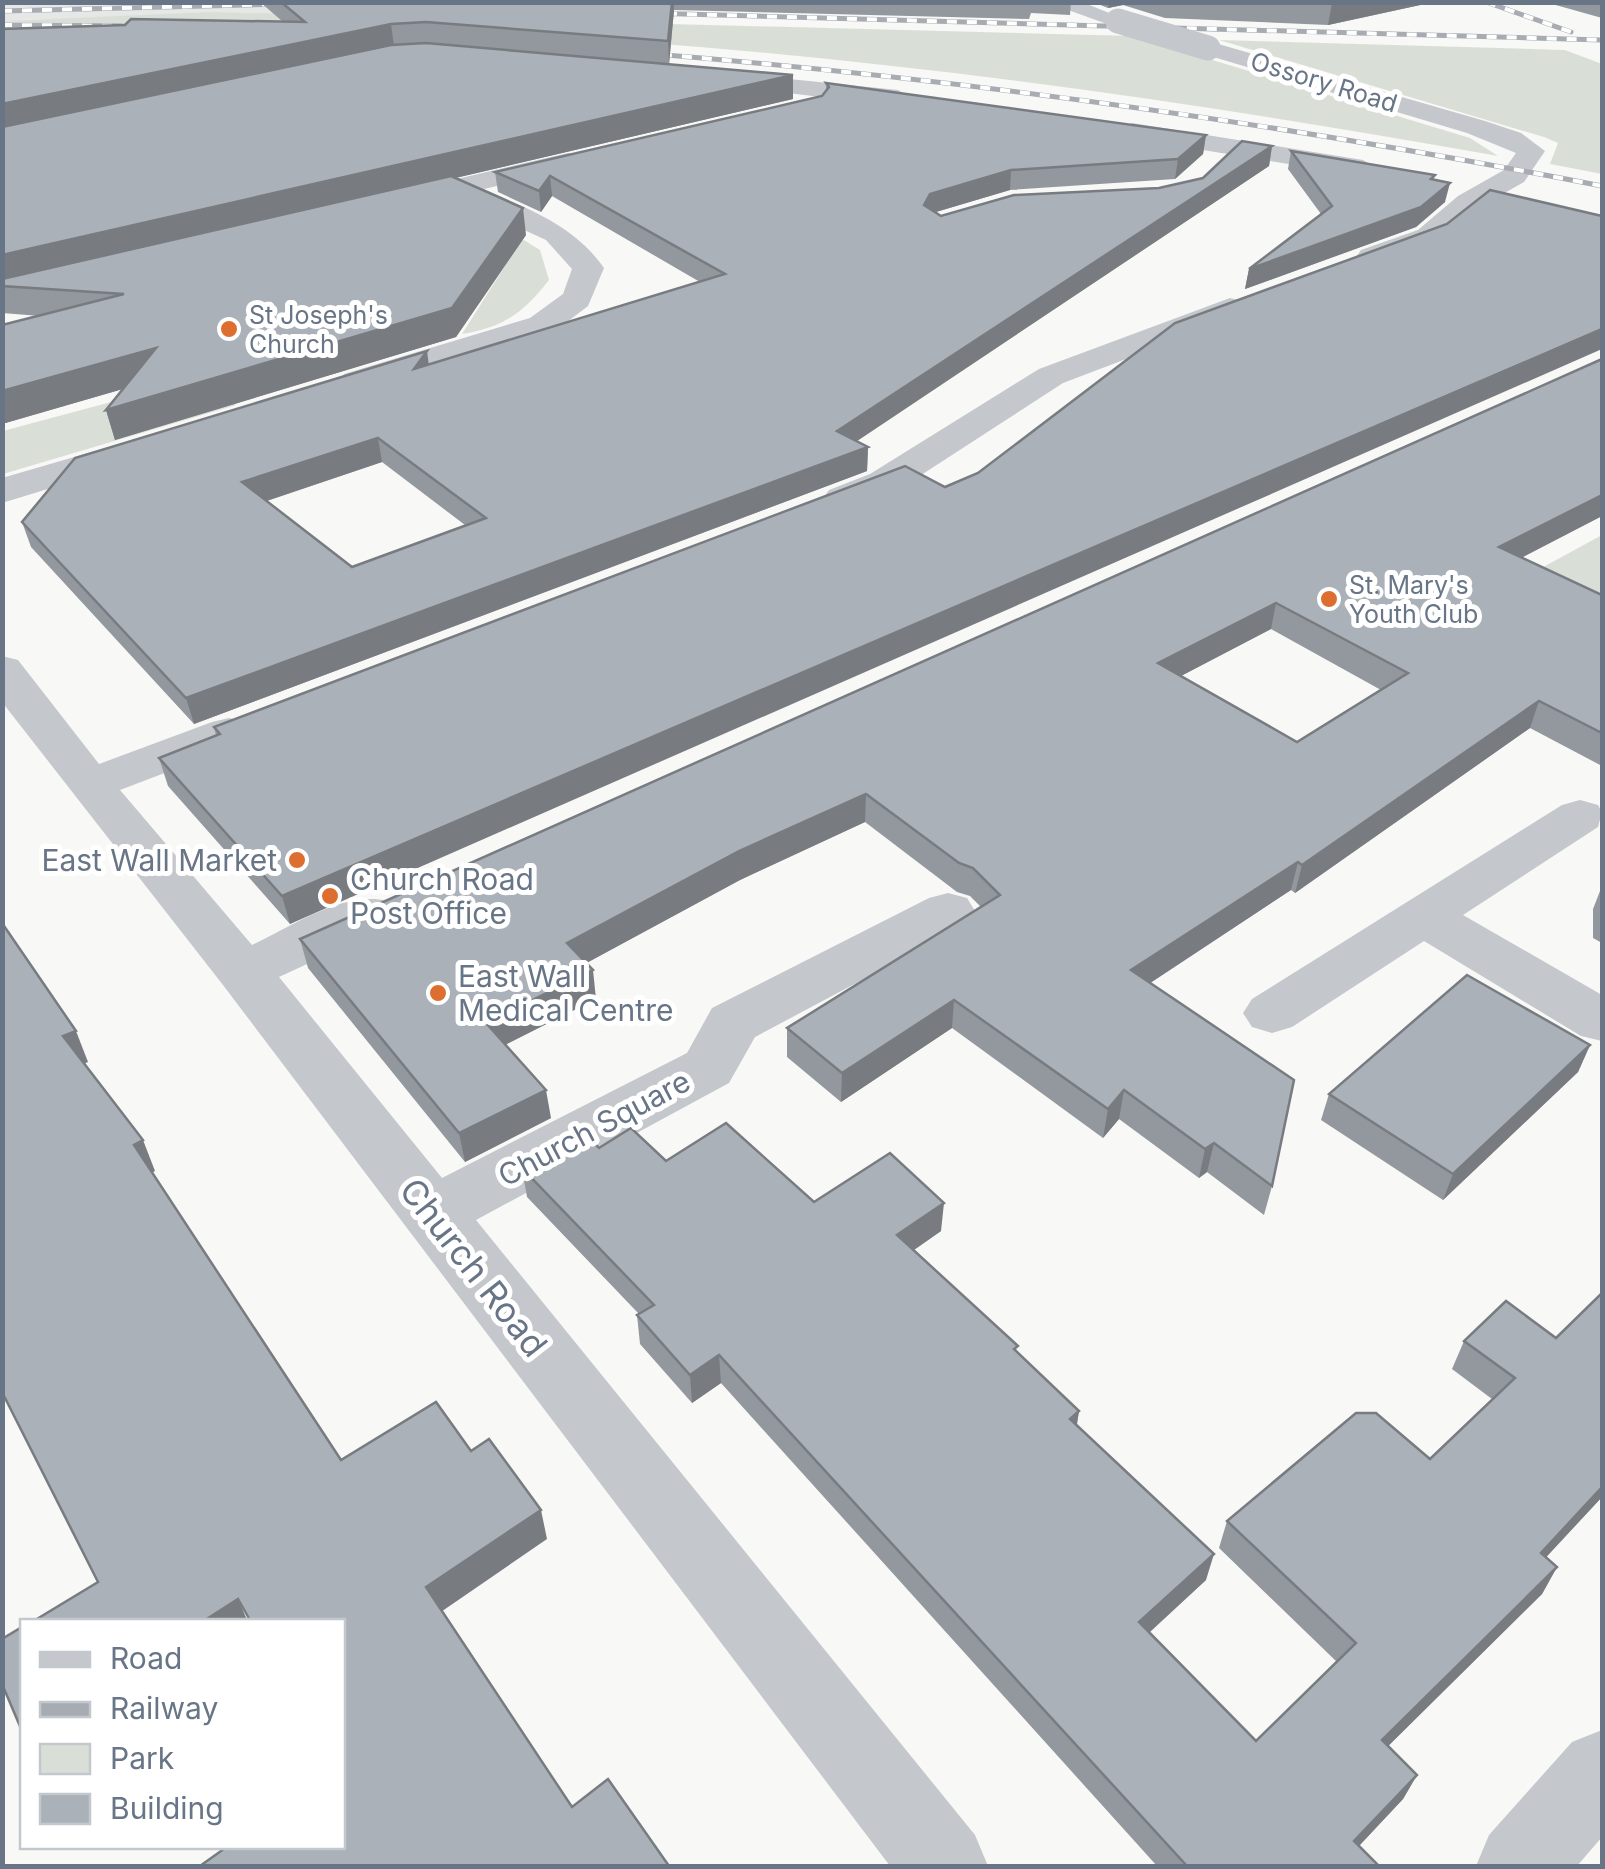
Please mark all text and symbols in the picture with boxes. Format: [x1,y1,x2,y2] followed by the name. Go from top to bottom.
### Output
[1247,45,1401,119] street label: Ossory Road
[249,300,388,359] place label: St Joseph's Church
[218,318,240,340] marker: St Joseph's Church
[1349,570,1478,629] place label: St. Mary's Youth Club
[1318,588,1340,610] marker: St. Mary's Youth Club
[41,842,277,878] place label: East Wall Market
[286,849,308,871] marker: East Wall Market
[350,861,534,931] place label: Church Road Post Office
[319,885,341,907] marker: Church Road Post Office
[458,958,673,1028] place label: East Wall Medical Centre
[427,982,449,1004] marker: East Wall Medical Centre
[492,1062,696,1194] street label: Church Square
[391,1170,557,1364] street label: Church Road
[20,1619,345,1849] legend
[110,1640,182,1676] text: Road
[110,1690,218,1726] text: Railway
[110,1740,175,1776] text: Park
[110,1790,224,1826] text: Building

